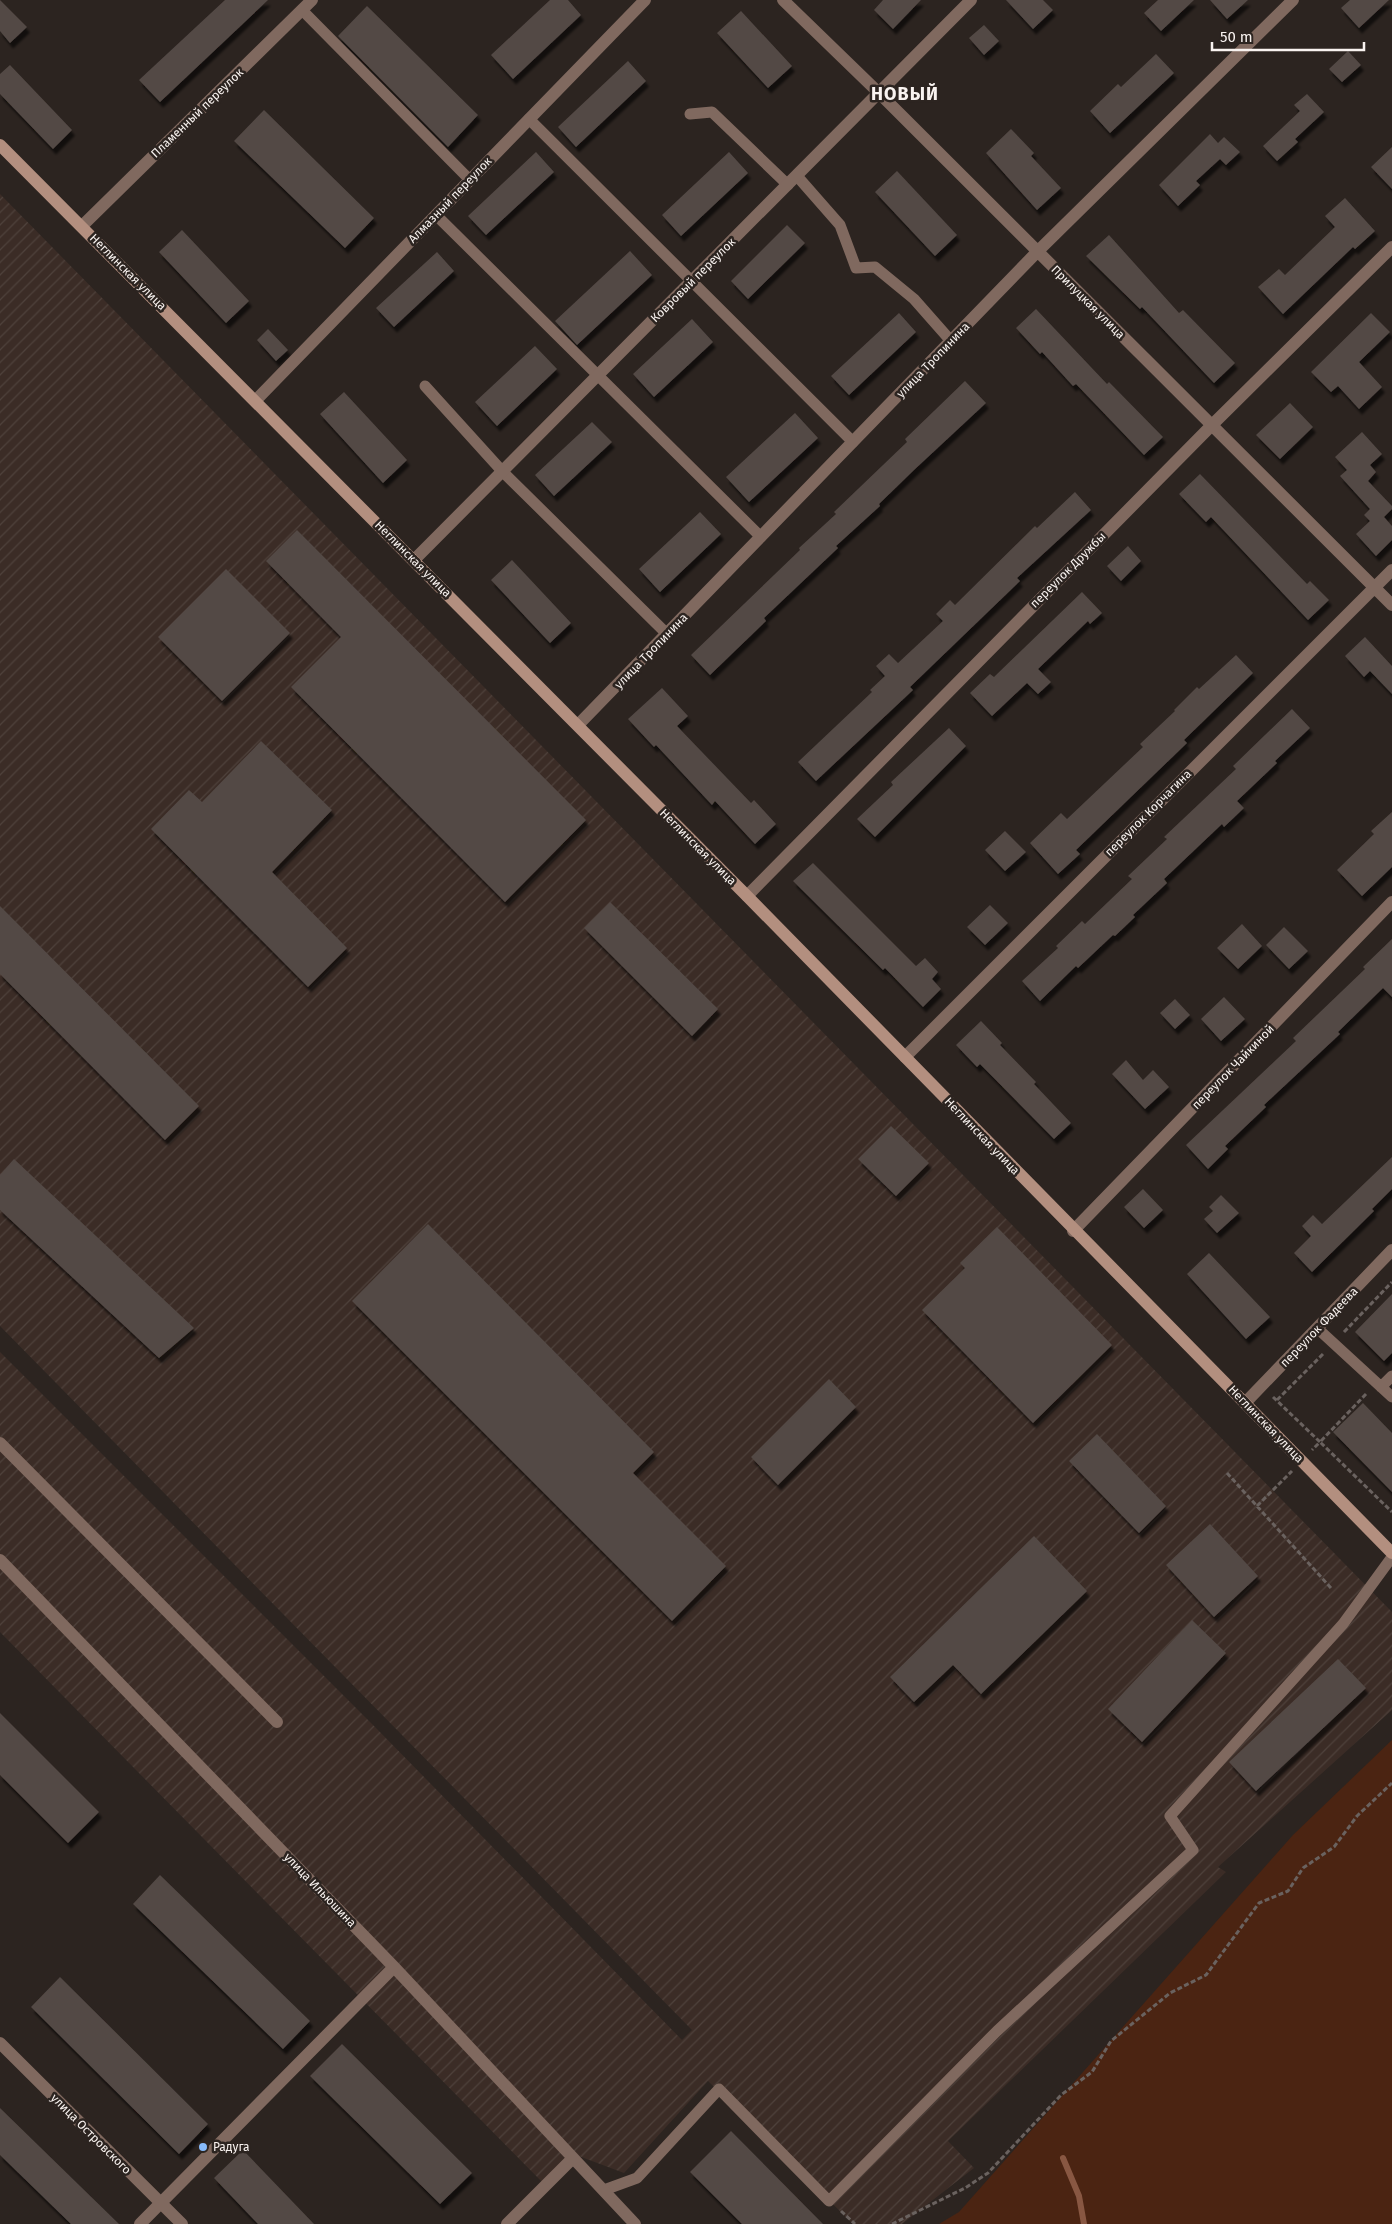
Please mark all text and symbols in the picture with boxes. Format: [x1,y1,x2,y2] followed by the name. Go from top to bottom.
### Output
[1212,20,1364,52] scale bar
[1220,28,1253,46] text: 50 m
[148,65,247,161] street label: Пламенный переулок
[871,82,939,105] district label: НОВЫЙ
[405,154,495,246] street label: Алмазный переулок
[87,231,169,313] street label: Неглинская улица
[648,234,739,325] street label: Ковровый переулок
[1048,262,1128,342] street label: Прилуцкая улица
[894,319,972,401] street label: улица Тропинина
[372,518,454,600] street label: Неглинская улица
[1027,529,1109,611] street label: переулок Дружбы
[612,610,690,692] street label: улица Тропинина
[1102,767,1194,859] street label: переулок Корчагина
[657,806,739,888] street label: Неглинская улица
[1189,1022,1277,1112] street label: переулок Чайкиной
[942,1094,1022,1178] street label: Неглинская улица
[1277,1284,1361,1370] street label: переулок Фадеева
[1226,1382,1306,1466] street label: Неглинская улица
[281,1850,359,1930] street label: улица Ильюшина
[48,2091,134,2177] street label: улица Островского
[213,2140,250,2154] place label: Радуга
[197,2141,209,2153] marker: Радуга

